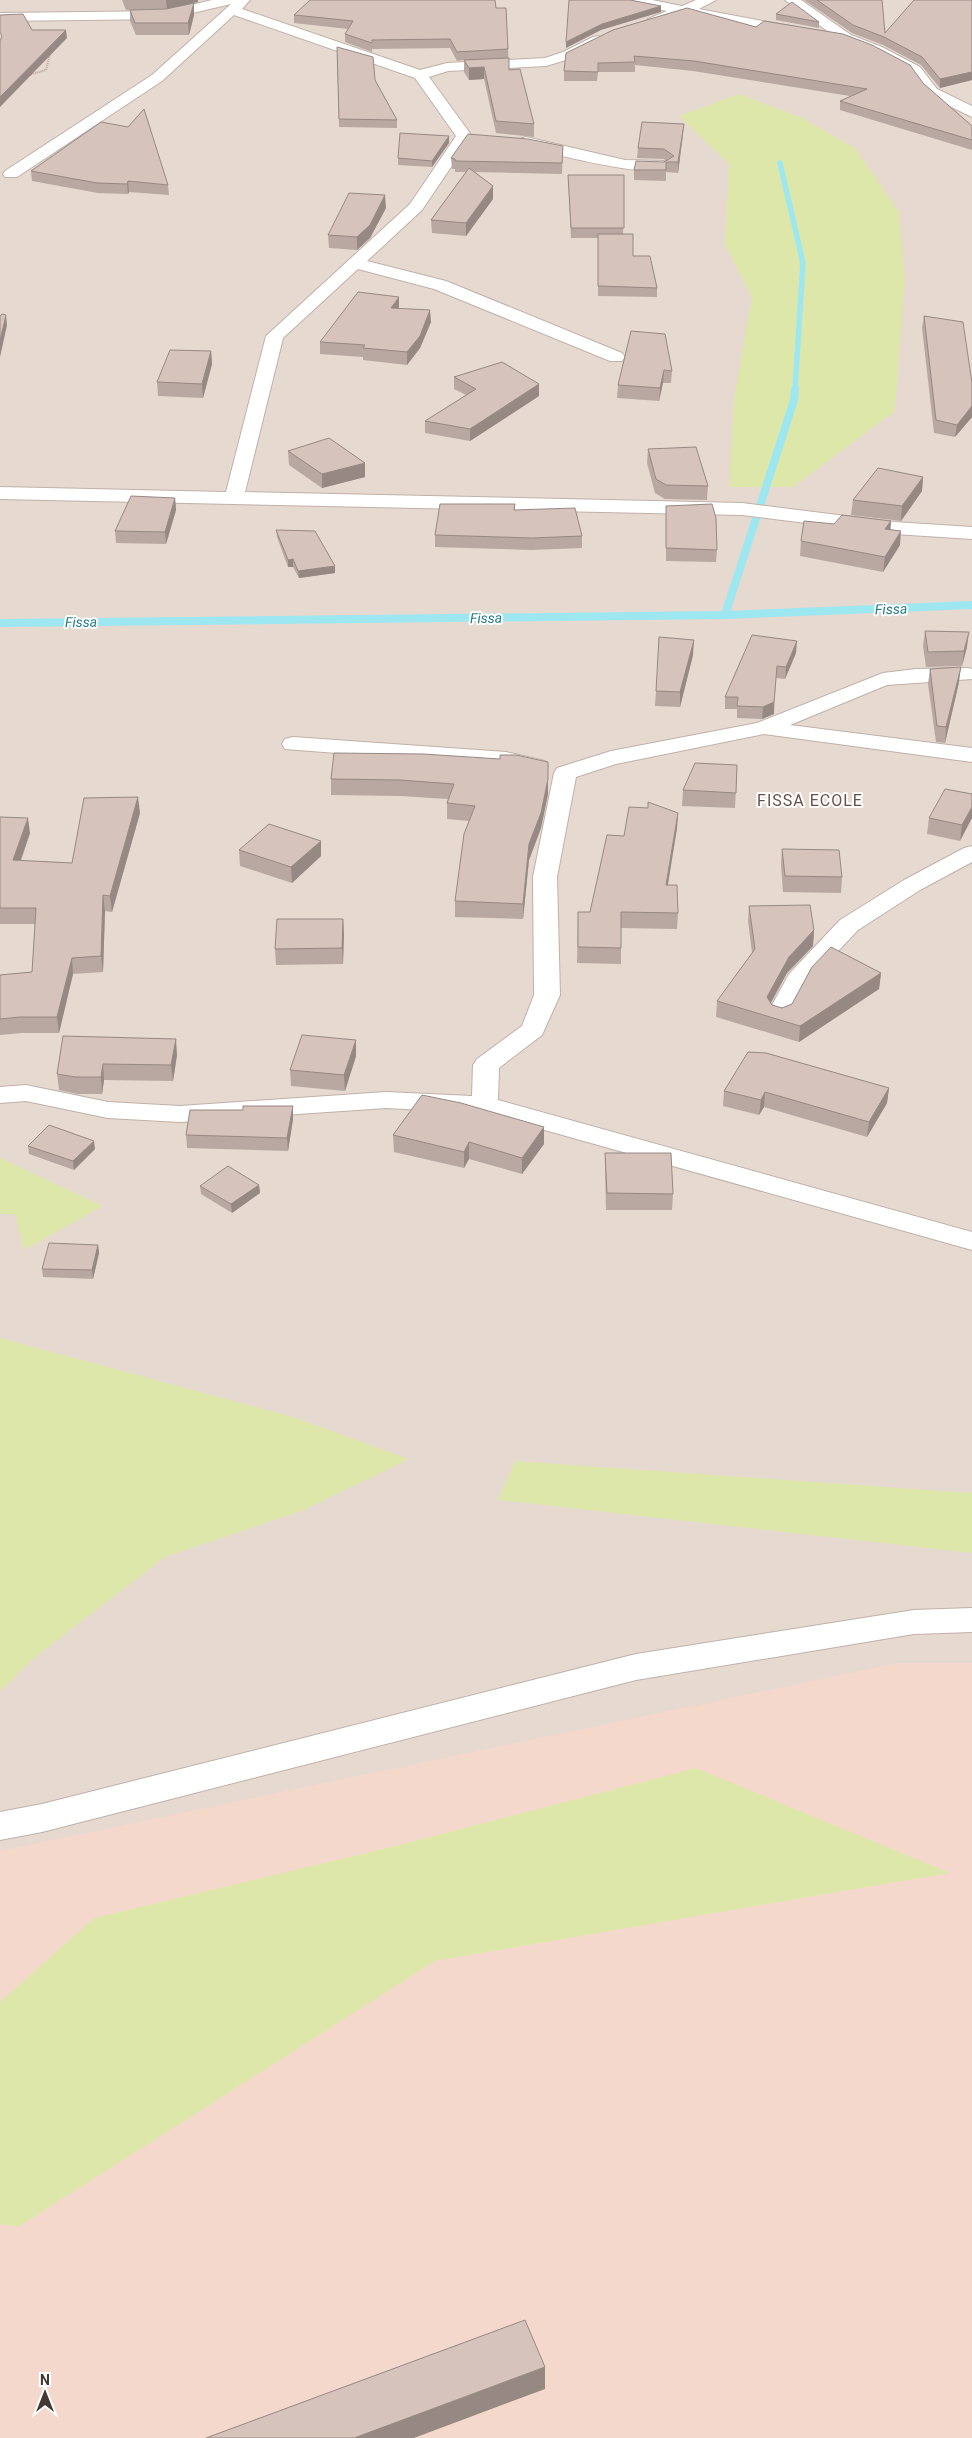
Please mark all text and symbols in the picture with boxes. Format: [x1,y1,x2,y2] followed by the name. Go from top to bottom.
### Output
[875,600,907,618] water label: Fissa
[470,610,502,626] water label: Fissa
[65,614,97,630] water label: Fissa
[757,791,863,810] district label: FISSA ECOLE
[20,2368,70,2418] north arrow
[40,2372,50,2388] text: N

